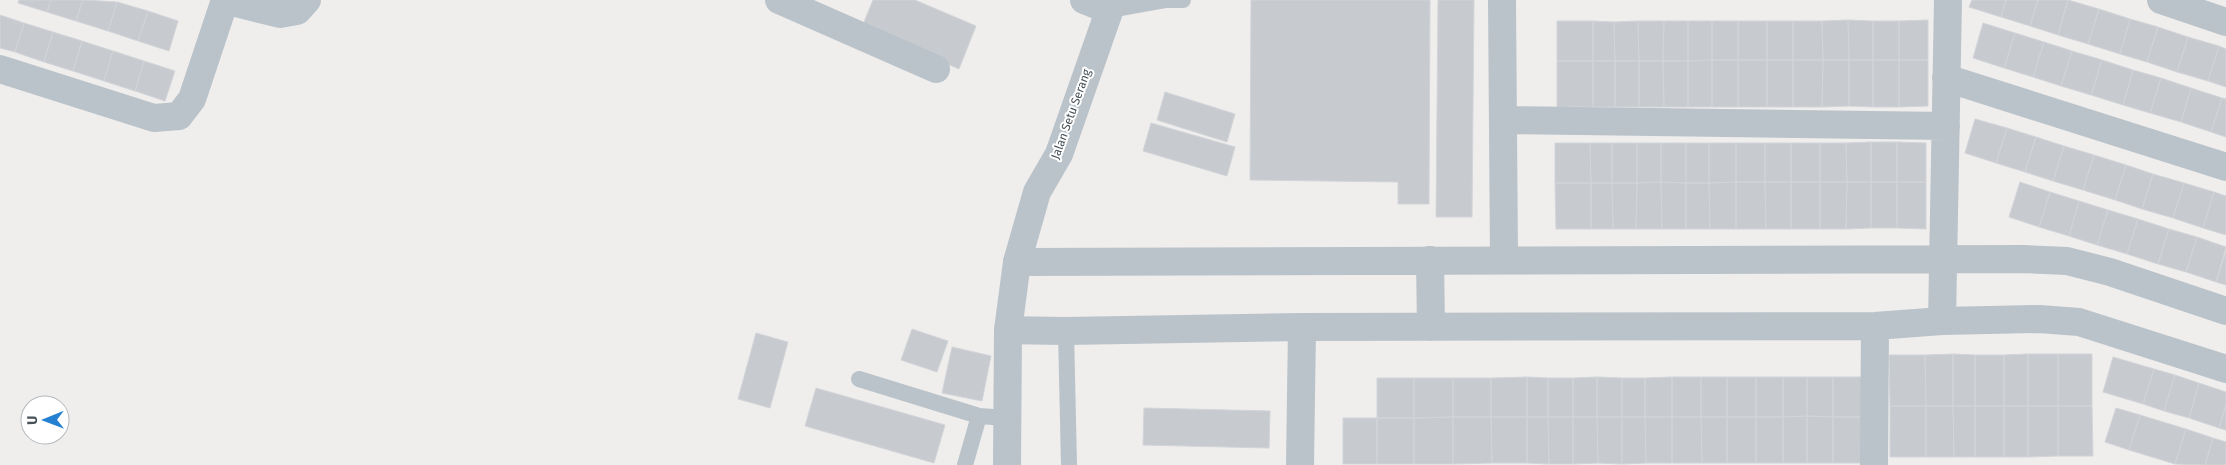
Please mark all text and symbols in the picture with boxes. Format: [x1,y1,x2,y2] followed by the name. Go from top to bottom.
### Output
[1048,66,1094,161] street label: Jalan Setu Serang
[20,395,70,445] north arrow
[24,416,41,425] text: U

